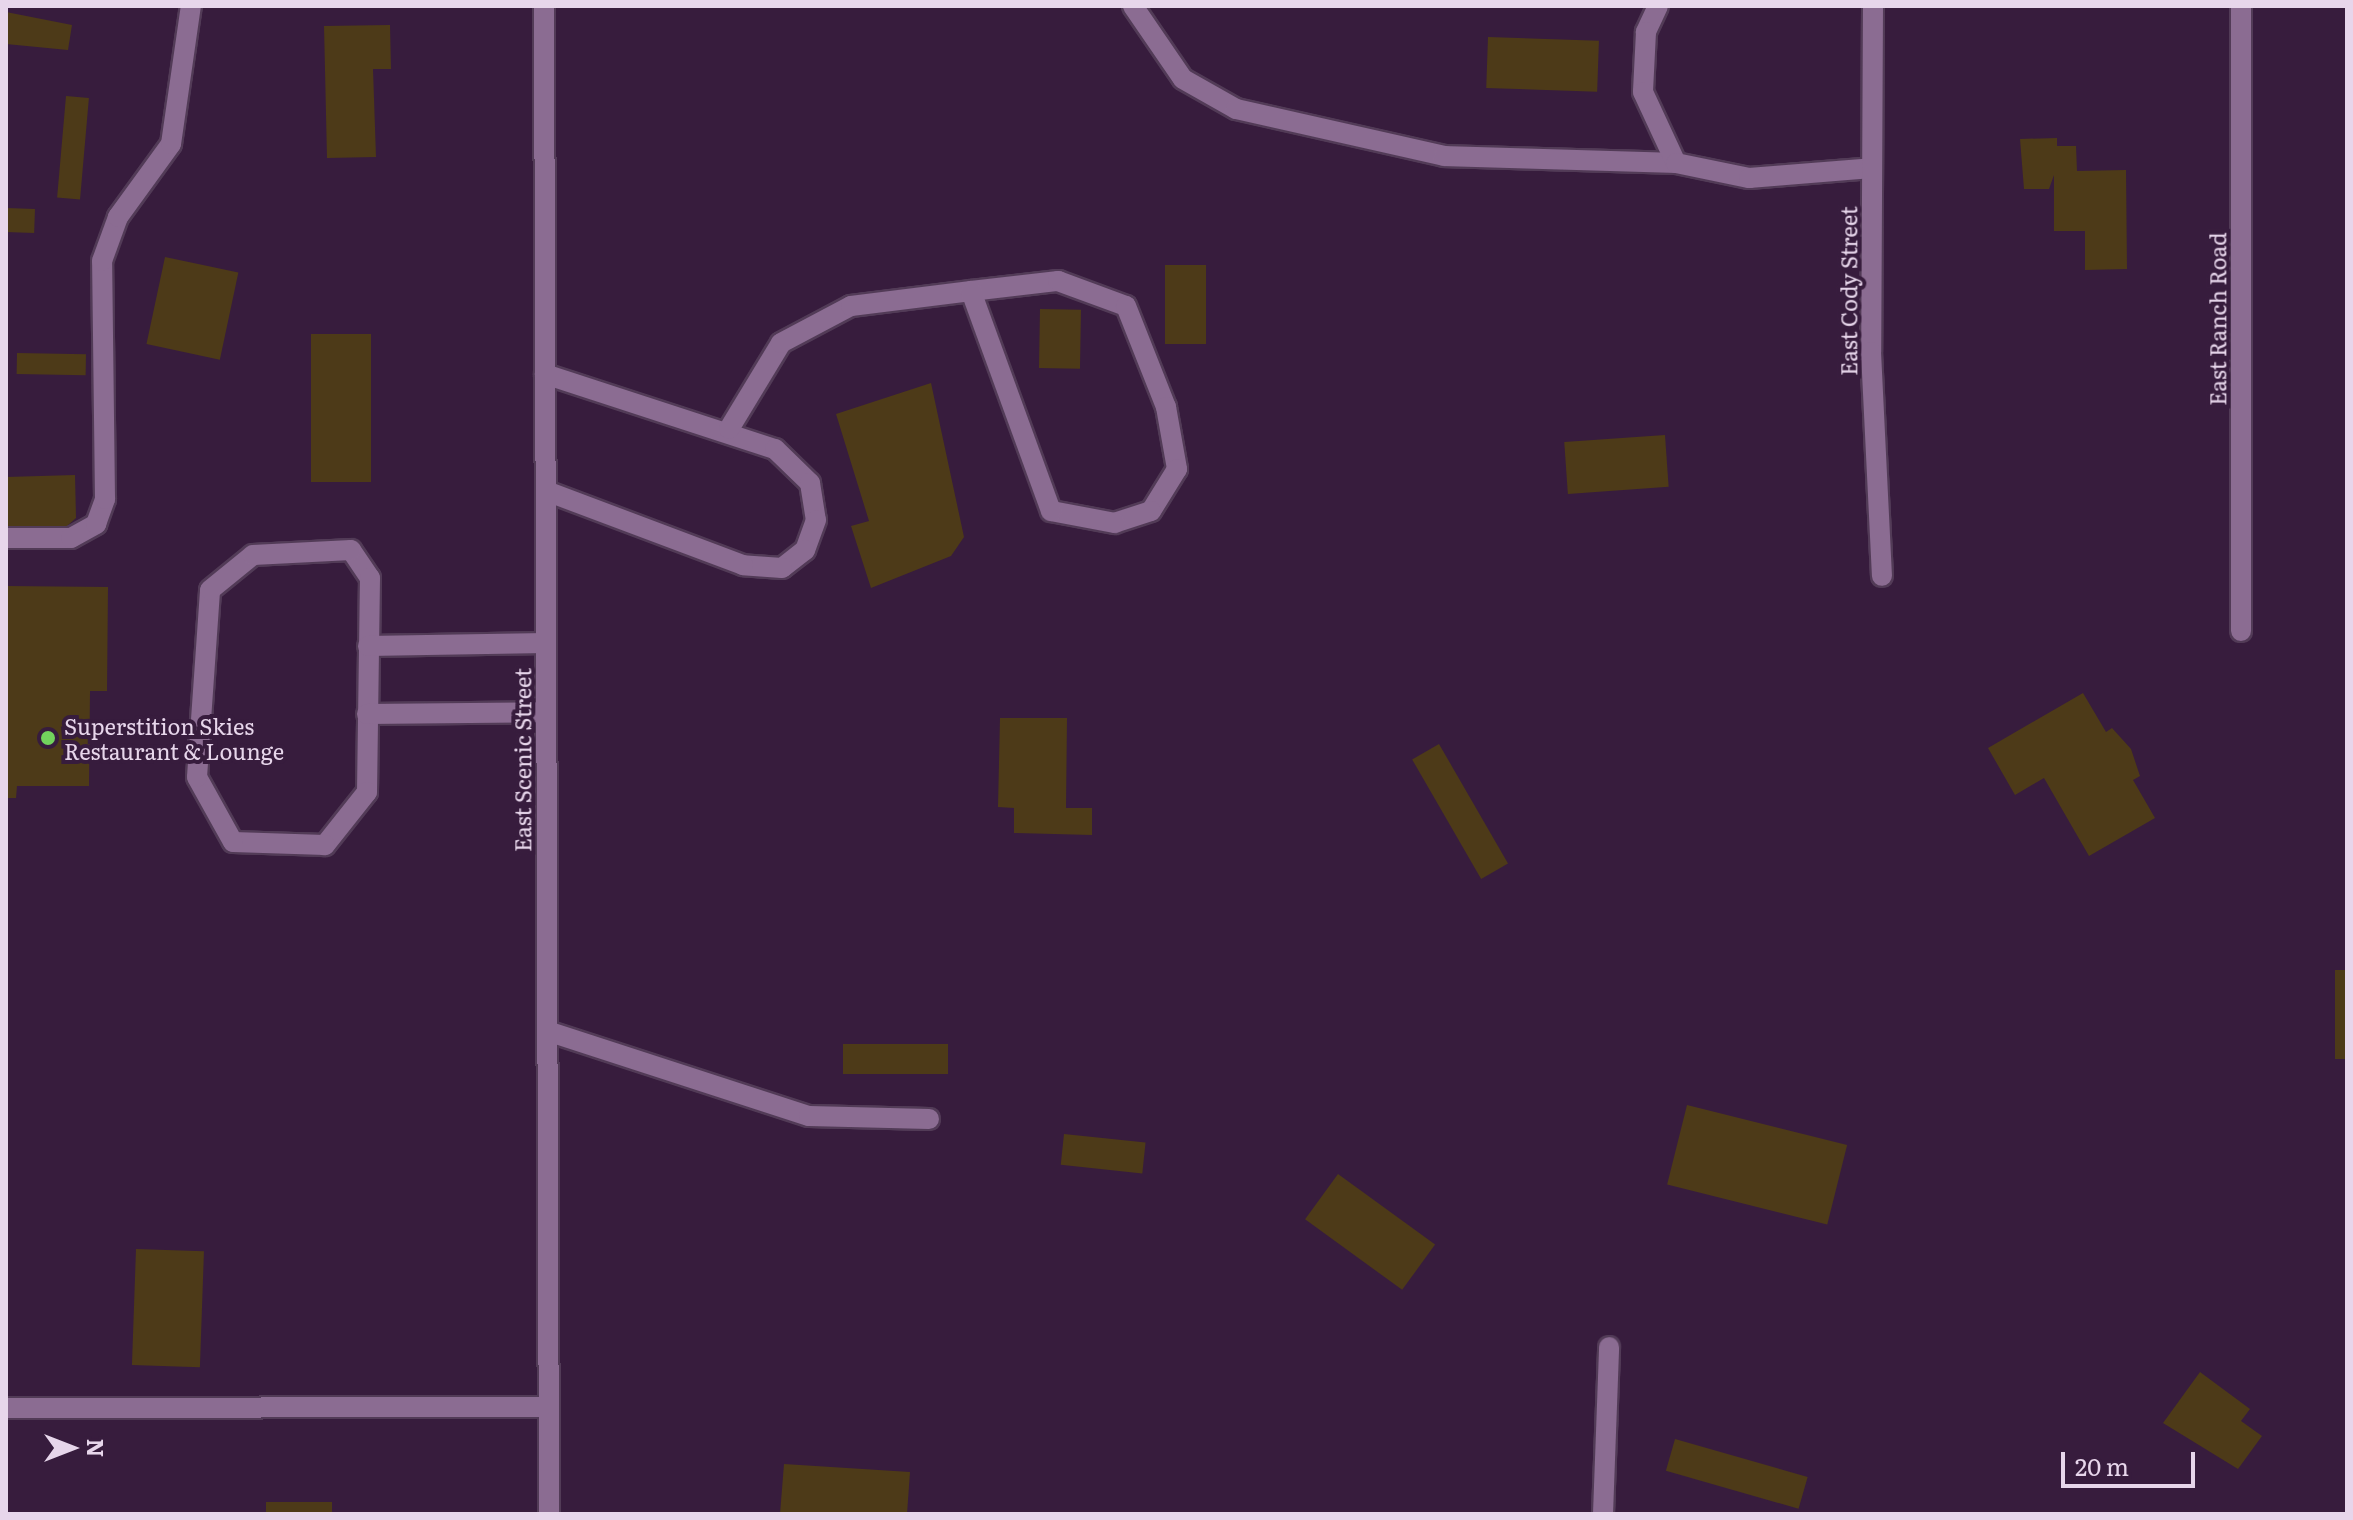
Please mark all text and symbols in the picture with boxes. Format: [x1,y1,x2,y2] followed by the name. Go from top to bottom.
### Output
[1835,206,1861,376] street label: East Cody Street
[2204,232,2230,406] street label: East Ranch Road
[509,668,535,852] street label: East Scenic Street
[64,712,284,764] place label: Superstition Skies Restaurant & Lounge
[39,729,57,747] marker: Superstition Skies Restaurant & Lounge
[32,1408,112,1488] north arrow
[2065,1436,2199,1486] scale bar
[80,1439,113,1457] text: N
[2075,1448,2129,1483] text: 20 m

